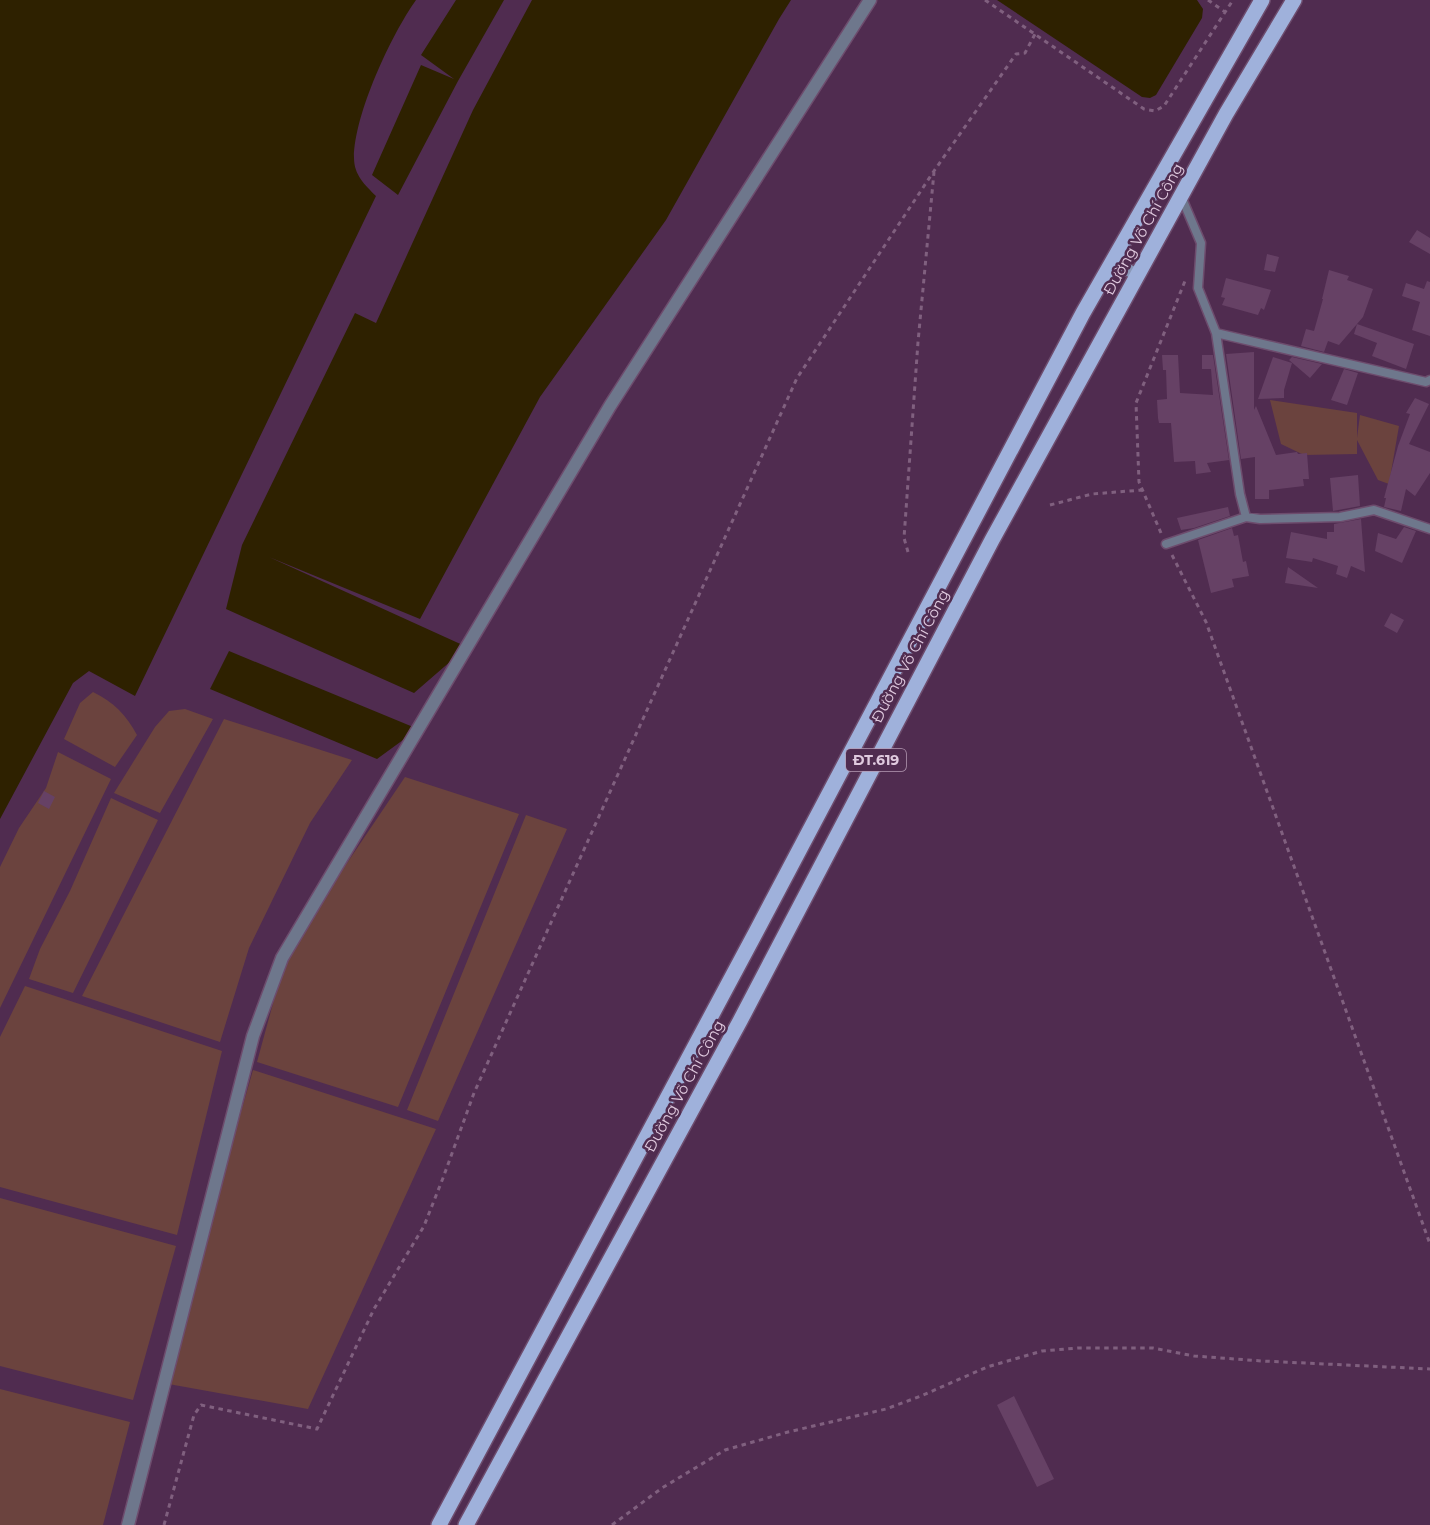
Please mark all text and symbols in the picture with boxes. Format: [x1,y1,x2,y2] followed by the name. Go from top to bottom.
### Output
[1099,160,1187,298] street label: Đường Võ Chí Công
[867,586,953,726] street label: Đường Võ Chí Công
[846,749,906,771] road number: ĐT.619
[640,1017,728,1155] street label: Đường Võ Chí Công

